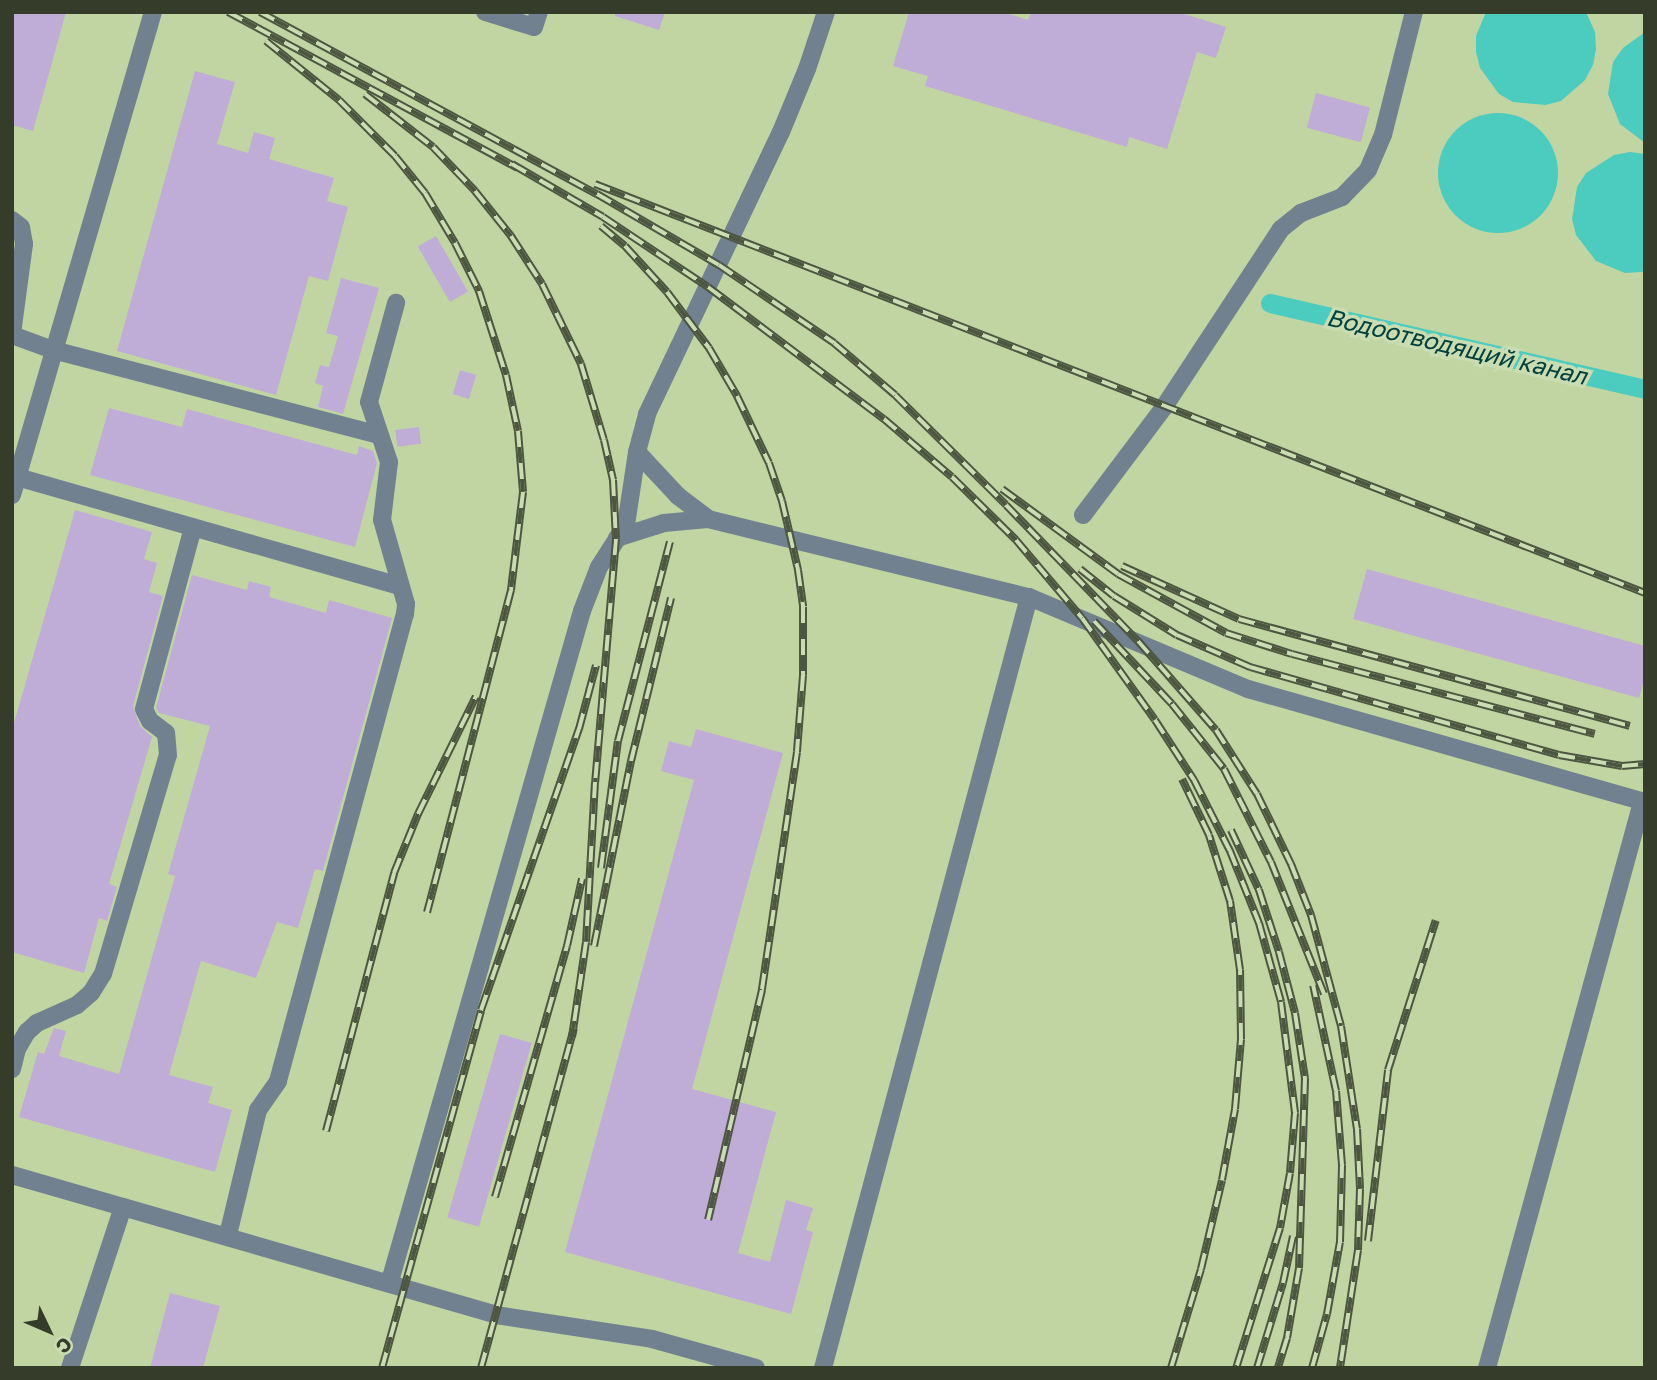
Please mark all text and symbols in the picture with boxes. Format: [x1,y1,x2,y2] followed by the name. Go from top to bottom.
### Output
[1324,302,1590,390] water label: Водоотводящий канал
[14,1296,84,1366] north arrow
[52,1333,77,1359] text: С

